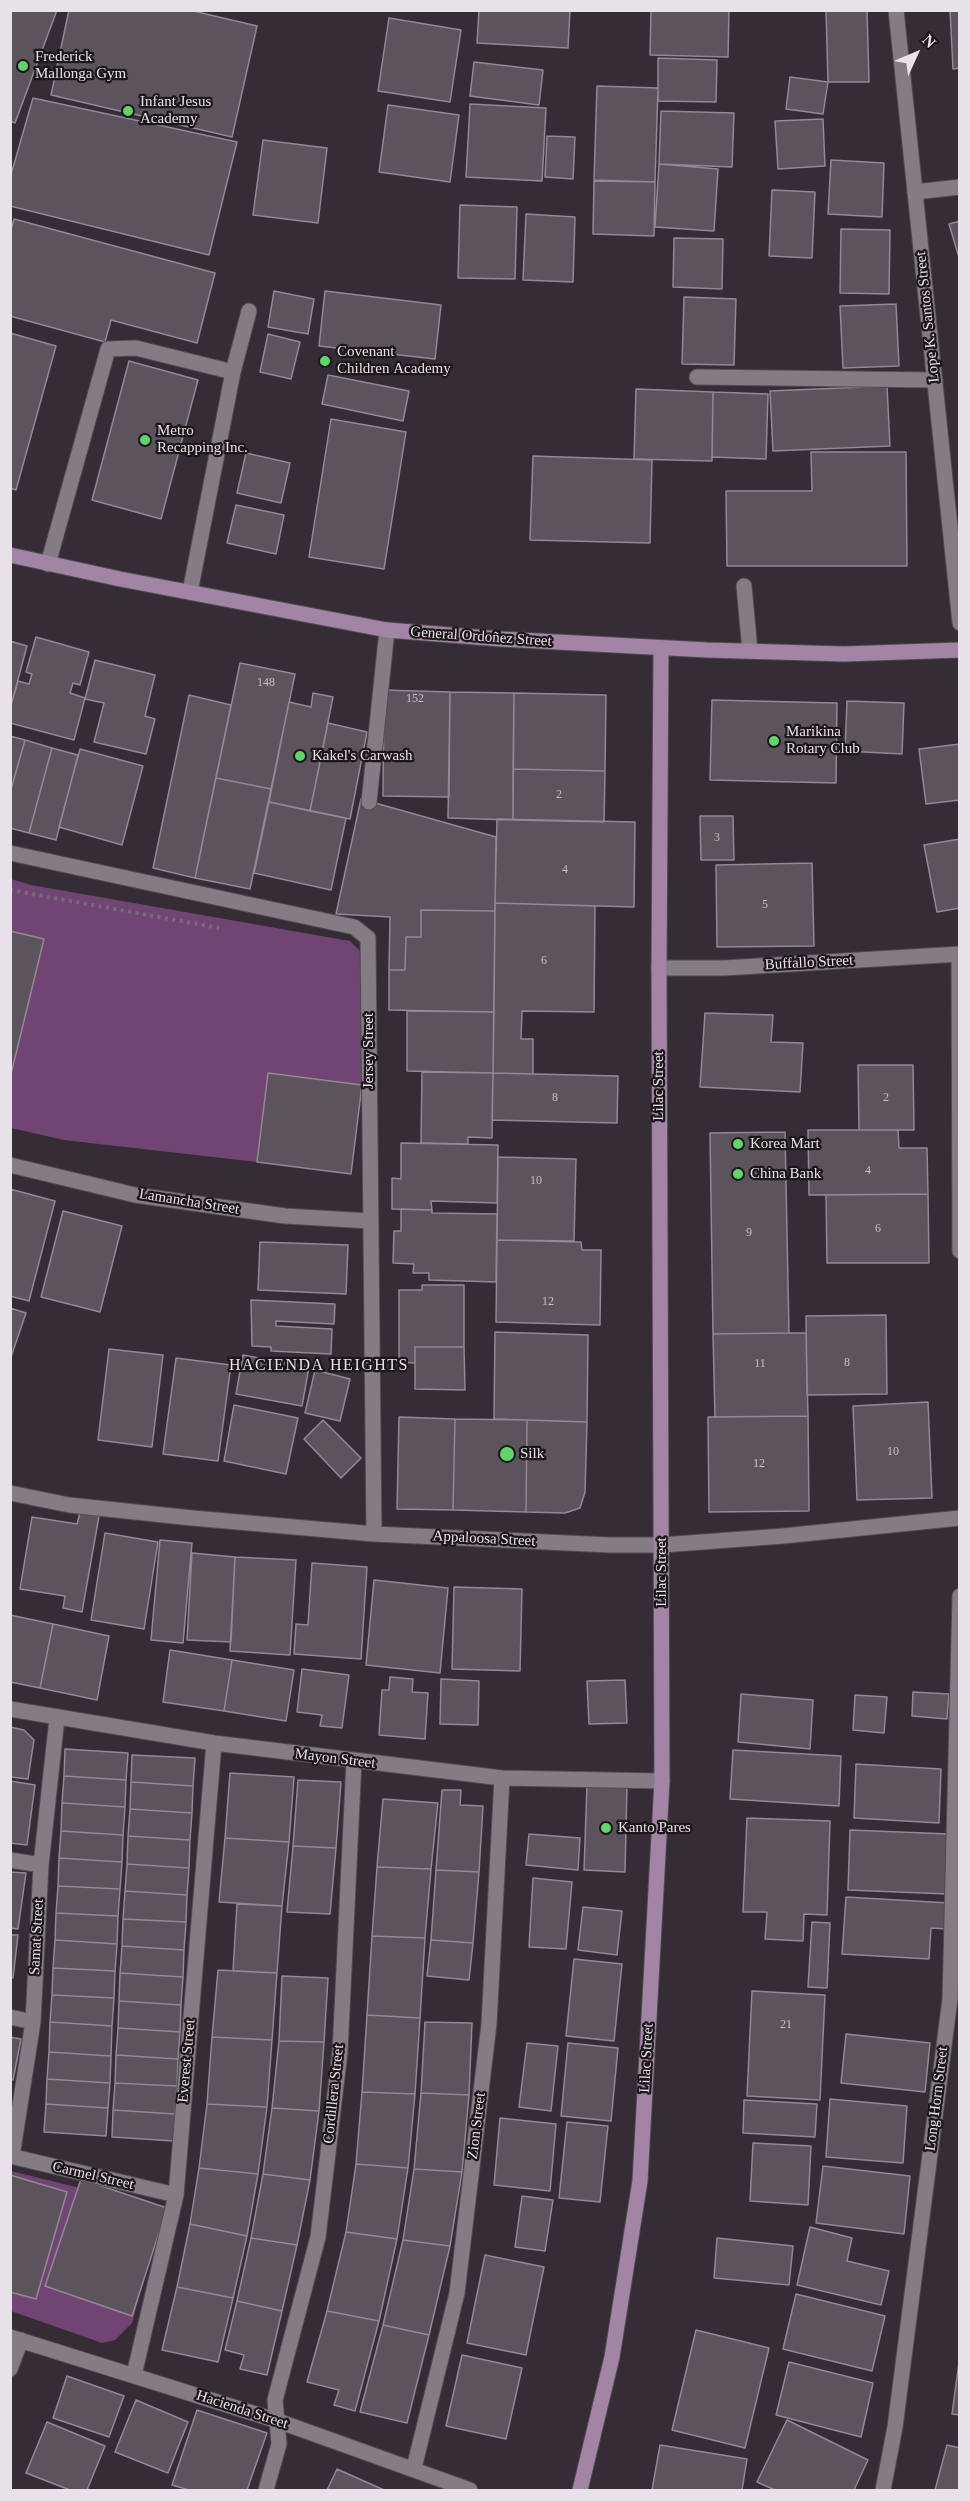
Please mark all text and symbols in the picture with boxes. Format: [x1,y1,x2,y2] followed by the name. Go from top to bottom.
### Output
[886,24,946,84] north arrow
[919,31,939,51] text: N
[35,48,126,83] place label: Frederick Mallonga Gym
[16,59,30,73] marker: Frederick Mallonga Gym
[140,93,211,128] place label: Infant Jesus Academy
[121,104,135,118] marker: Infant Jesus Academy
[912,251,944,383] street label: Lope K. Santos Street
[337,343,451,378] place label: Covenant Children Academy
[318,354,332,368] marker: Covenant Children Academy
[157,422,248,457] place label: Metro Recapping Inc.
[138,433,152,447] marker: Metro Recapping Inc.
[410,623,552,651] street label: General Ordoñez Street
[257,676,275,690] house number: 148
[406,692,424,706] house number: 152
[786,723,860,758] place label: Marikina Rotary Club
[767,734,781,748] marker: Marikina Rotary Club
[312,747,413,765] place label: Kakel's Carwash
[293,749,307,763] marker: Kakel's Carwash
[556,788,562,802] house number: 2
[714,831,720,845] house number: 3
[562,863,568,877] house number: 4
[762,898,768,912] house number: 5
[764,952,854,974] street label: Buffallo Street
[541,954,547,968] house number: 6
[360,1013,378,1089] street label: Jersey Street
[650,1051,668,1121] street label: Lilac Street
[552,1091,558,1105] house number: 8
[883,1091,889,1105] house number: 2
[750,1135,820,1153] place label: Korea Mart
[731,1137,745,1151] marker: Korea Mart
[865,1164,871,1178] house number: 4
[750,1165,821,1183] place label: China Bank
[731,1167,745,1181] marker: China Bank
[530,1174,542,1188] house number: 10
[138,1185,240,1219] street label: Lamancha Street
[875,1222,881,1236] house number: 6
[746,1226,752,1240] house number: 9
[542,1295,554,1309] house number: 12
[229,1356,409,1376] district label: HACIENDA HEIGHTS
[844,1356,850,1370] house number: 8
[754,1357,766,1371] house number: 11
[498,1445,516,1463] marker: Silk
[520,1445,544,1463] place label: Silk
[887,1445,899,1459] house number: 10
[753,1457,765,1471] house number: 12
[432,1527,536,1551] street label: Appaloosa Street
[653,1537,671,1607] street label: Lilac Street
[294,1745,376,1773] street label: Mayon Street
[618,1819,691,1837] place label: Kanto Pares
[599,1821,613,1835] marker: Kanto Pares
[26,1898,48,1976] street label: Samat Street
[780,2018,792,2032] house number: 21
[174,2019,200,2103] street label: Everest Street
[636,2023,658,2093] street label: Lilac Street
[320,2044,348,2144] street label: Cordillera Street
[922,2046,952,2152] street label: Long Horn Street
[464,2092,490,2160] street label: Zion Street
[51,2158,135,2194] street label: Carmel Street
[194,2387,290,2433] street label: Hacienda Street

